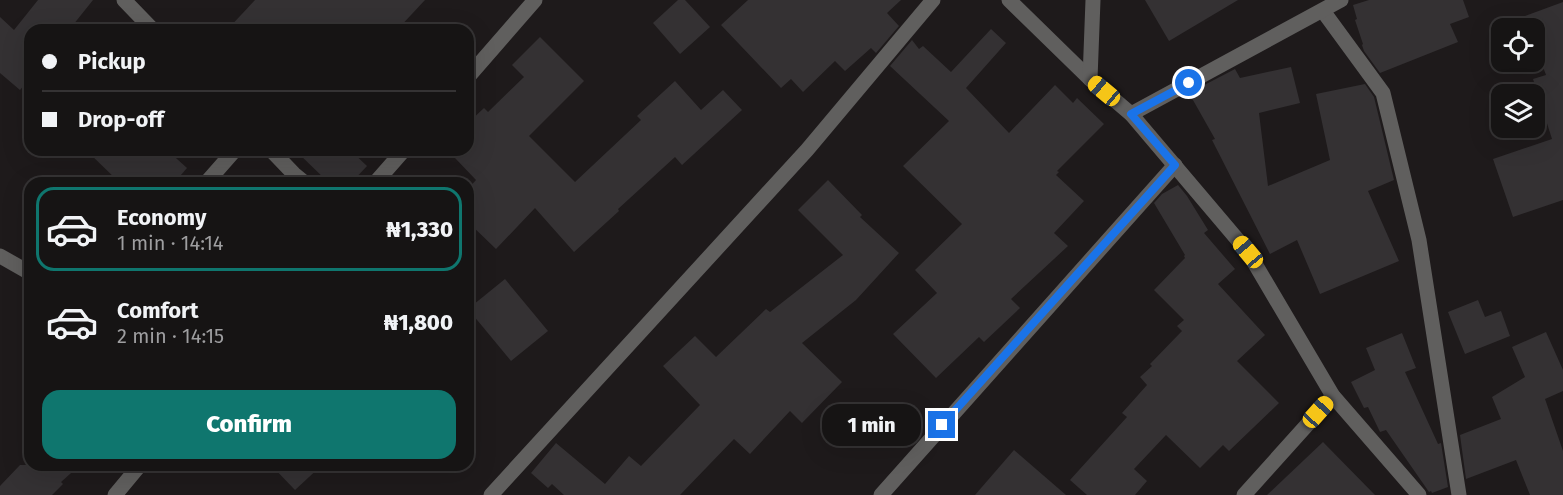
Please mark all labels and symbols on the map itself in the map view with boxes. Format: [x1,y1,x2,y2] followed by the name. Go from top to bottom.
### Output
[1175,69,1202,96] route start
[1084,73,1124,109] car
[1230,232,1266,272] car
[1299,393,1337,431] car
[822,404,921,446] callout: 1 min
[928,411,955,438] route end

